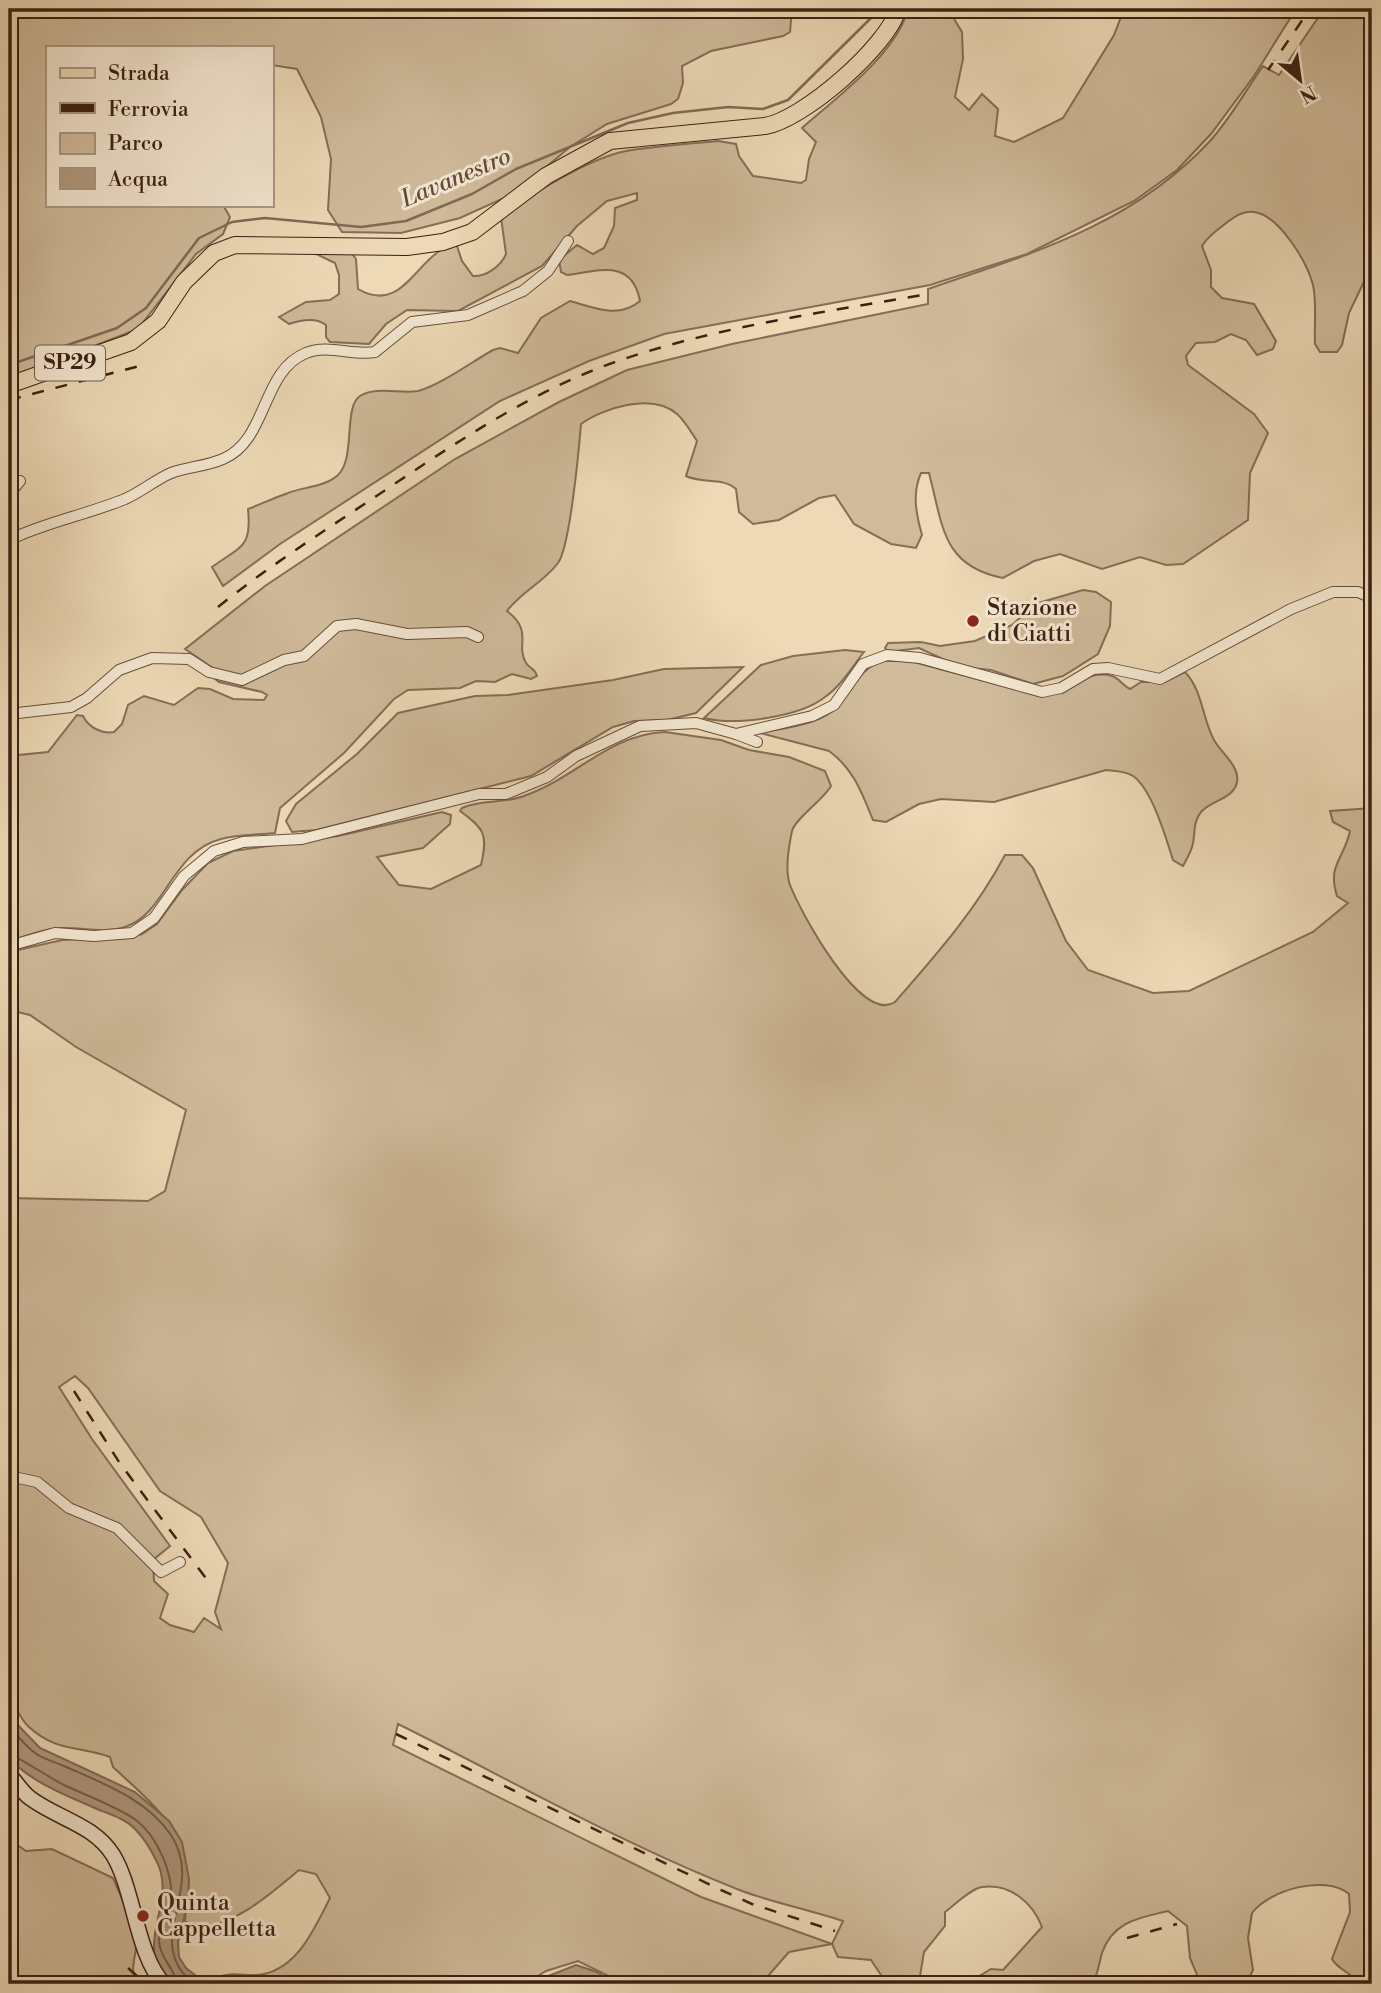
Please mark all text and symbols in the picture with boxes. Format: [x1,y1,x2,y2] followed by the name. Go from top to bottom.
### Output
[46,46,273,206] legend
[1266,46,1336,116] north arrow
[108,61,170,87] text: Strada
[1295,80,1320,108] text: N
[108,97,189,123] text: Ferrovia
[108,131,163,157] text: Parco
[396,141,515,215] water label: Lavanestro
[107,167,168,193] text: Acqua
[35,346,105,380] road number: SP29
[987,594,1077,648] place label: Stazione di Ciatti
[965,613,981,629] marker: Stazione di Ciatti
[157,1889,277,1943] place label: Quinta Cappelletta
[135,1908,151,1924] marker: Quinta Cappelletta

